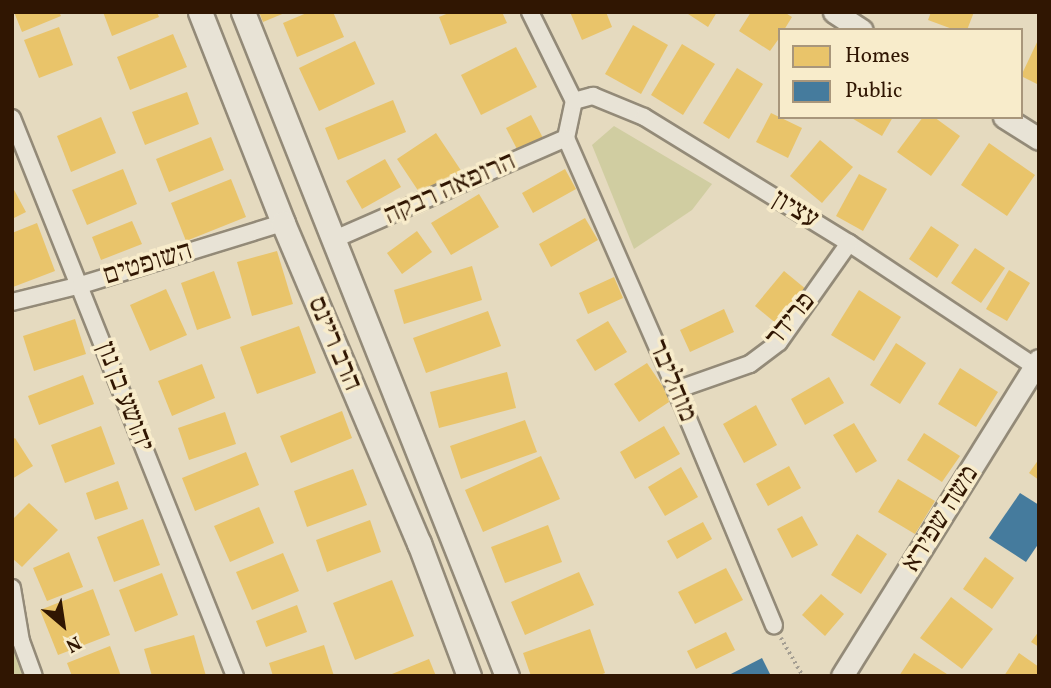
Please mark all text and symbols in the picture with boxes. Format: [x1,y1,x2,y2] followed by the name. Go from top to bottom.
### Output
[778,28,1023,119] legend
[845,42,910,71] text: Homes
[845,77,902,106] text: Public
[379,145,521,233] street label: הרופאה רבקה
[766,183,824,237] street label: עציון
[99,235,197,293] street label: השופטים
[759,286,823,354] street label: פרידר
[299,292,369,396] street label: הרב ריינס
[640,335,704,427] street label: מוהליבר
[88,337,160,457] street label: יהושע בן נון
[895,460,987,578] street label: משה שפירא
[28,590,98,660] north arrow
[61,629,86,658] text: N

